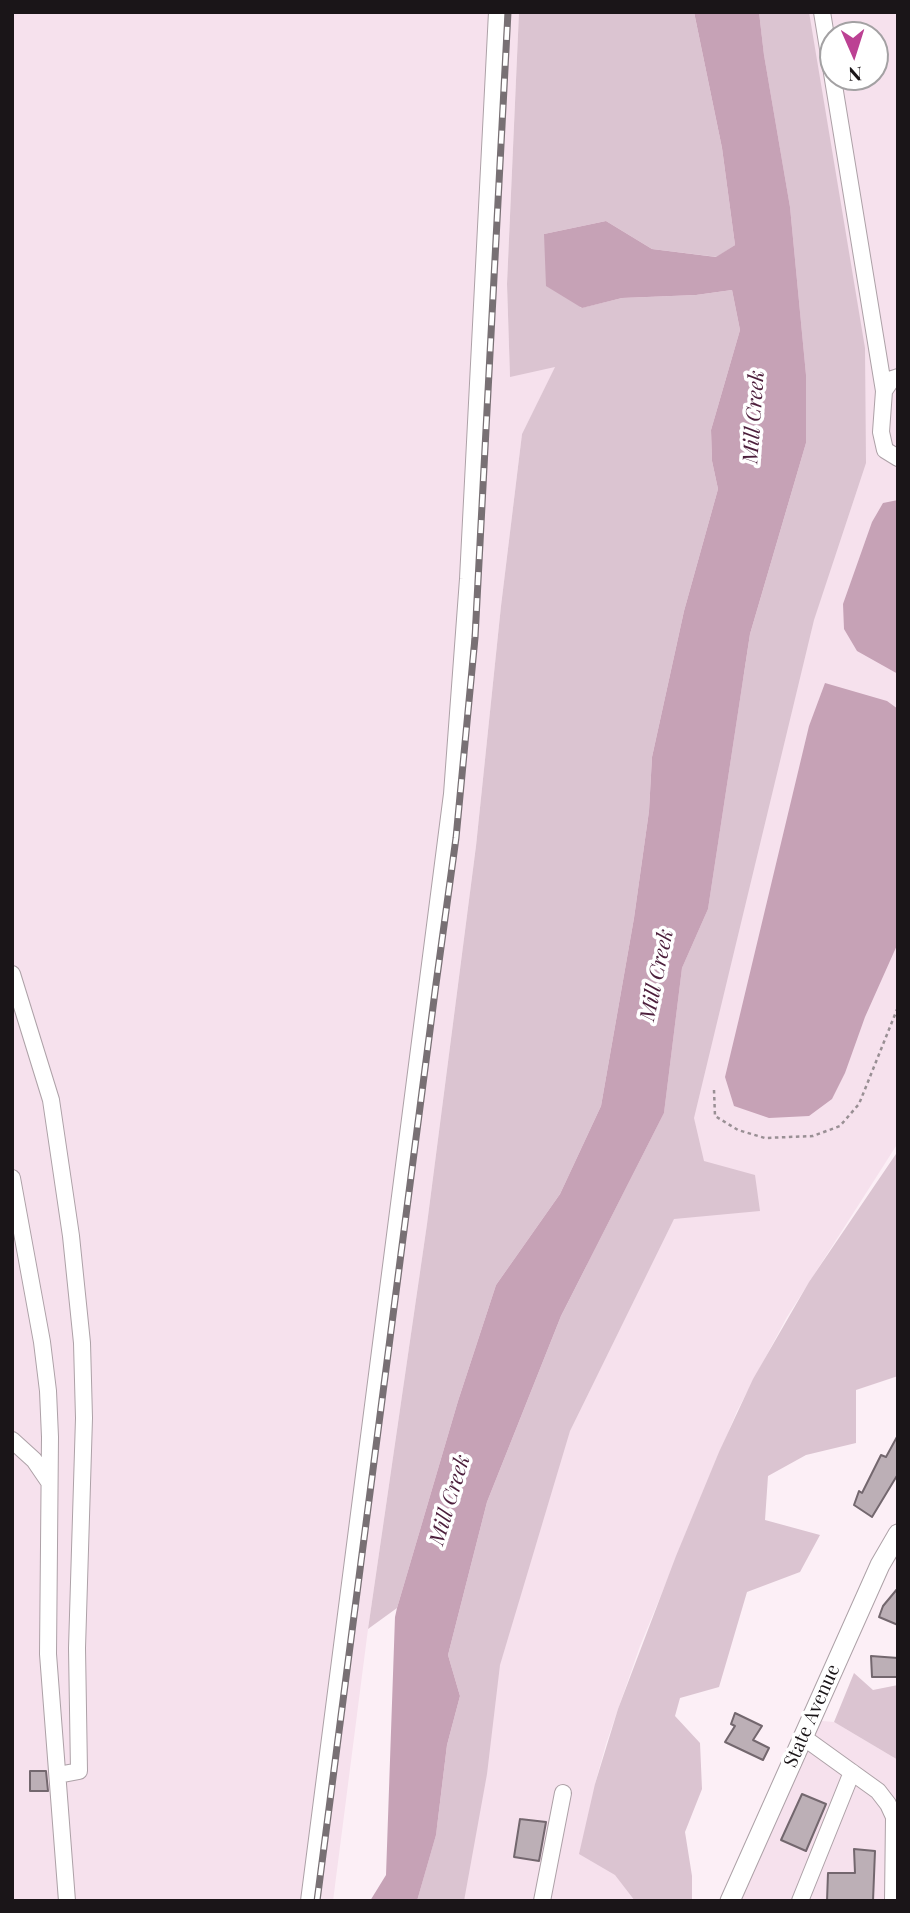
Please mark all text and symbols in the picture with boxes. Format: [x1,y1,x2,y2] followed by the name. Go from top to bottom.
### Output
[819,21,889,91] north arrow
[847,62,863,88] text: N
[738,370,770,464] water label: Mill Creek
[635,927,679,1023] water label: Mill Creek
[424,1452,476,1548] water label: Mill Creek
[779,1661,845,1771] street label: State Avenue

